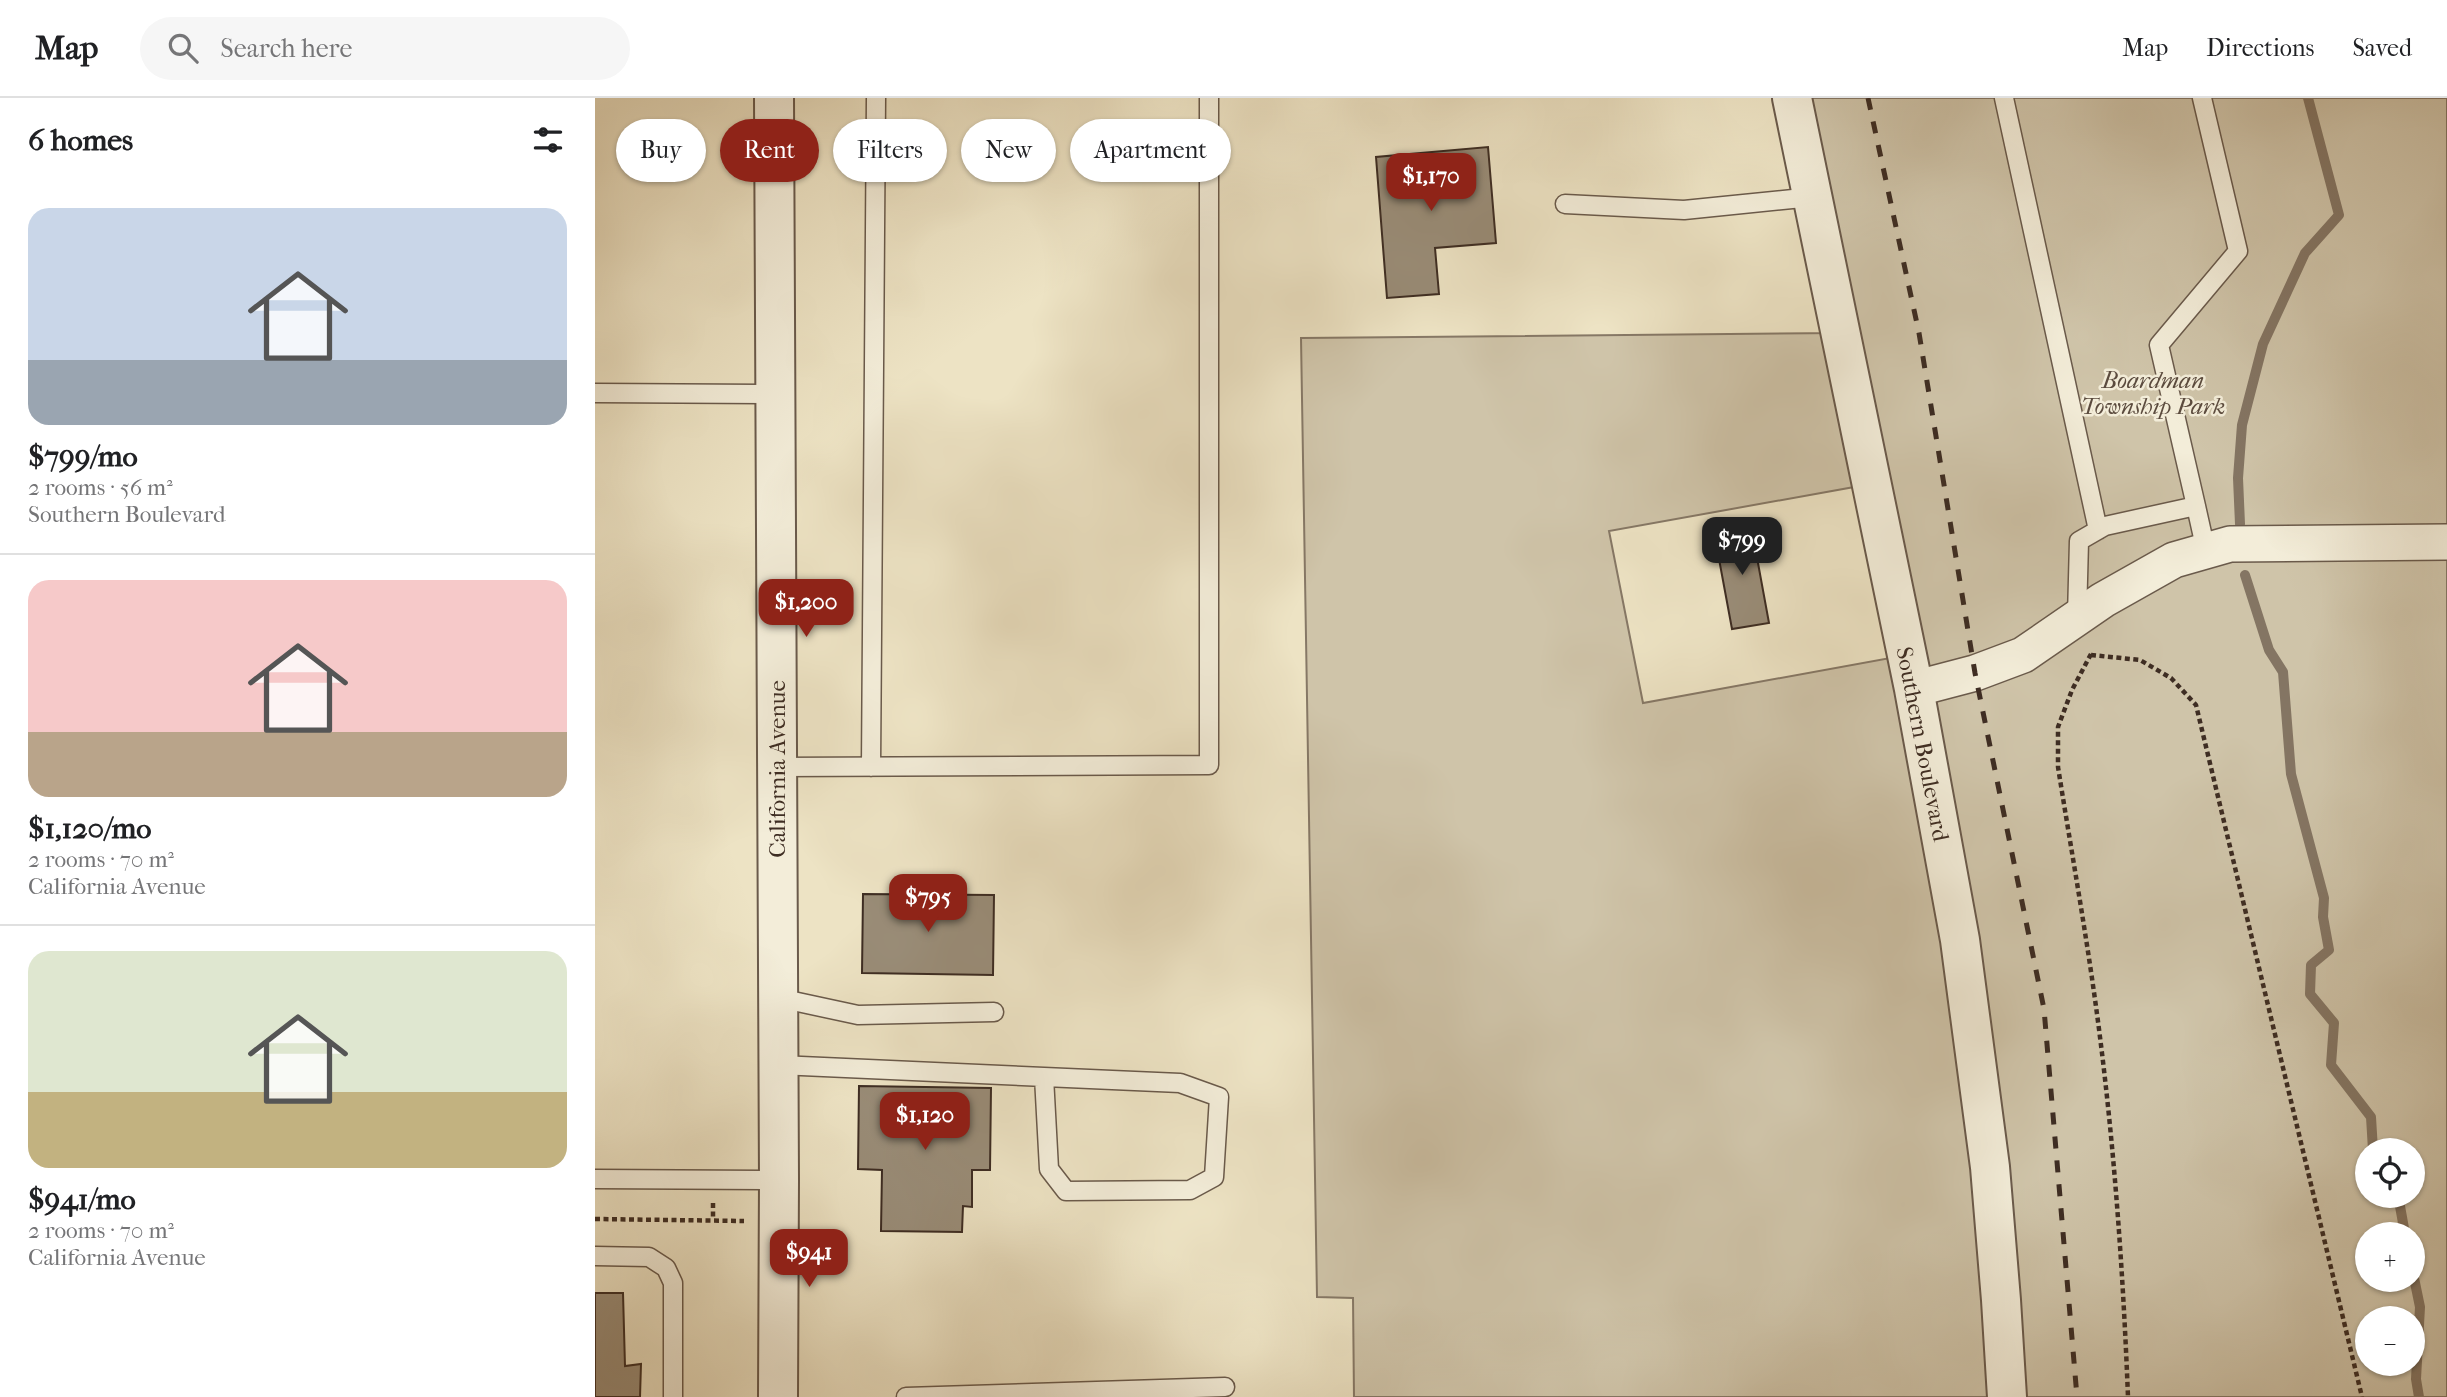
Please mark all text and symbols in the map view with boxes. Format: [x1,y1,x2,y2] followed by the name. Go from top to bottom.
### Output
[140,17,630,80] search box
[35,29,98,68] text: Map
[164,29,202,67] icon: search
[220,33,352,64] text: Search here
[2122,34,2168,62] text: Map
[2206,34,2314,62] text: Directions
[2352,34,2412,62] text: Saved
[616,119,706,182] chip: Buy
[720,119,819,182] chip: Rent
[833,119,947,182] chip: Filters
[961,119,1056,182] chip: New
[1070,119,1231,182] chip: Apartment
[529,121,567,159] icon: filters
[28,123,133,158] text: 6 homes
[1374,153,1488,213] pin: $1,170
[1402,162,1460,189] text: $1,170
[235,253,361,379] icon: home
[2081,367,2225,420] park label: Boardman Township Park
[28,439,138,474] text: $799/mo
[28,474,173,501] text: 2 rooms · 56 m²
[28,501,225,528] text: Southern Boulevard
[1701,518,1783,577] pin: $799
[1718,526,1766,553] text: $799
[749,580,863,639] pin: $1,200
[775,588,837,615] text: $1,200
[235,625,361,751] icon: home
[1890,645,1955,844] street label: Southern Boulevard
[764,680,791,858] street label: California Avenue
[28,811,151,846] text: $1,120/mo
[28,846,174,873] text: 2 rooms · 70 m²
[28,873,206,900] text: California Avenue
[887,874,969,934] pin: $795
[905,883,951,910] text: $795
[235,996,361,1122] icon: home
[868,1093,982,1152] pin: $1,120
[896,1101,954,1128] text: $1,120
[2355,1138,2425,1376] map controls
[2355,1138,2425,1208] button: locate
[28,1182,136,1217] text: $941/mo
[28,1217,174,1244] text: 2 rooms · 70 m²
[2355,1222,2425,1292] button: +
[768,1230,850,1289] pin: $941
[786,1238,832,1265] text: $941
[28,1244,206,1271] text: California Avenue
[2355,1306,2425,1376] button: −

